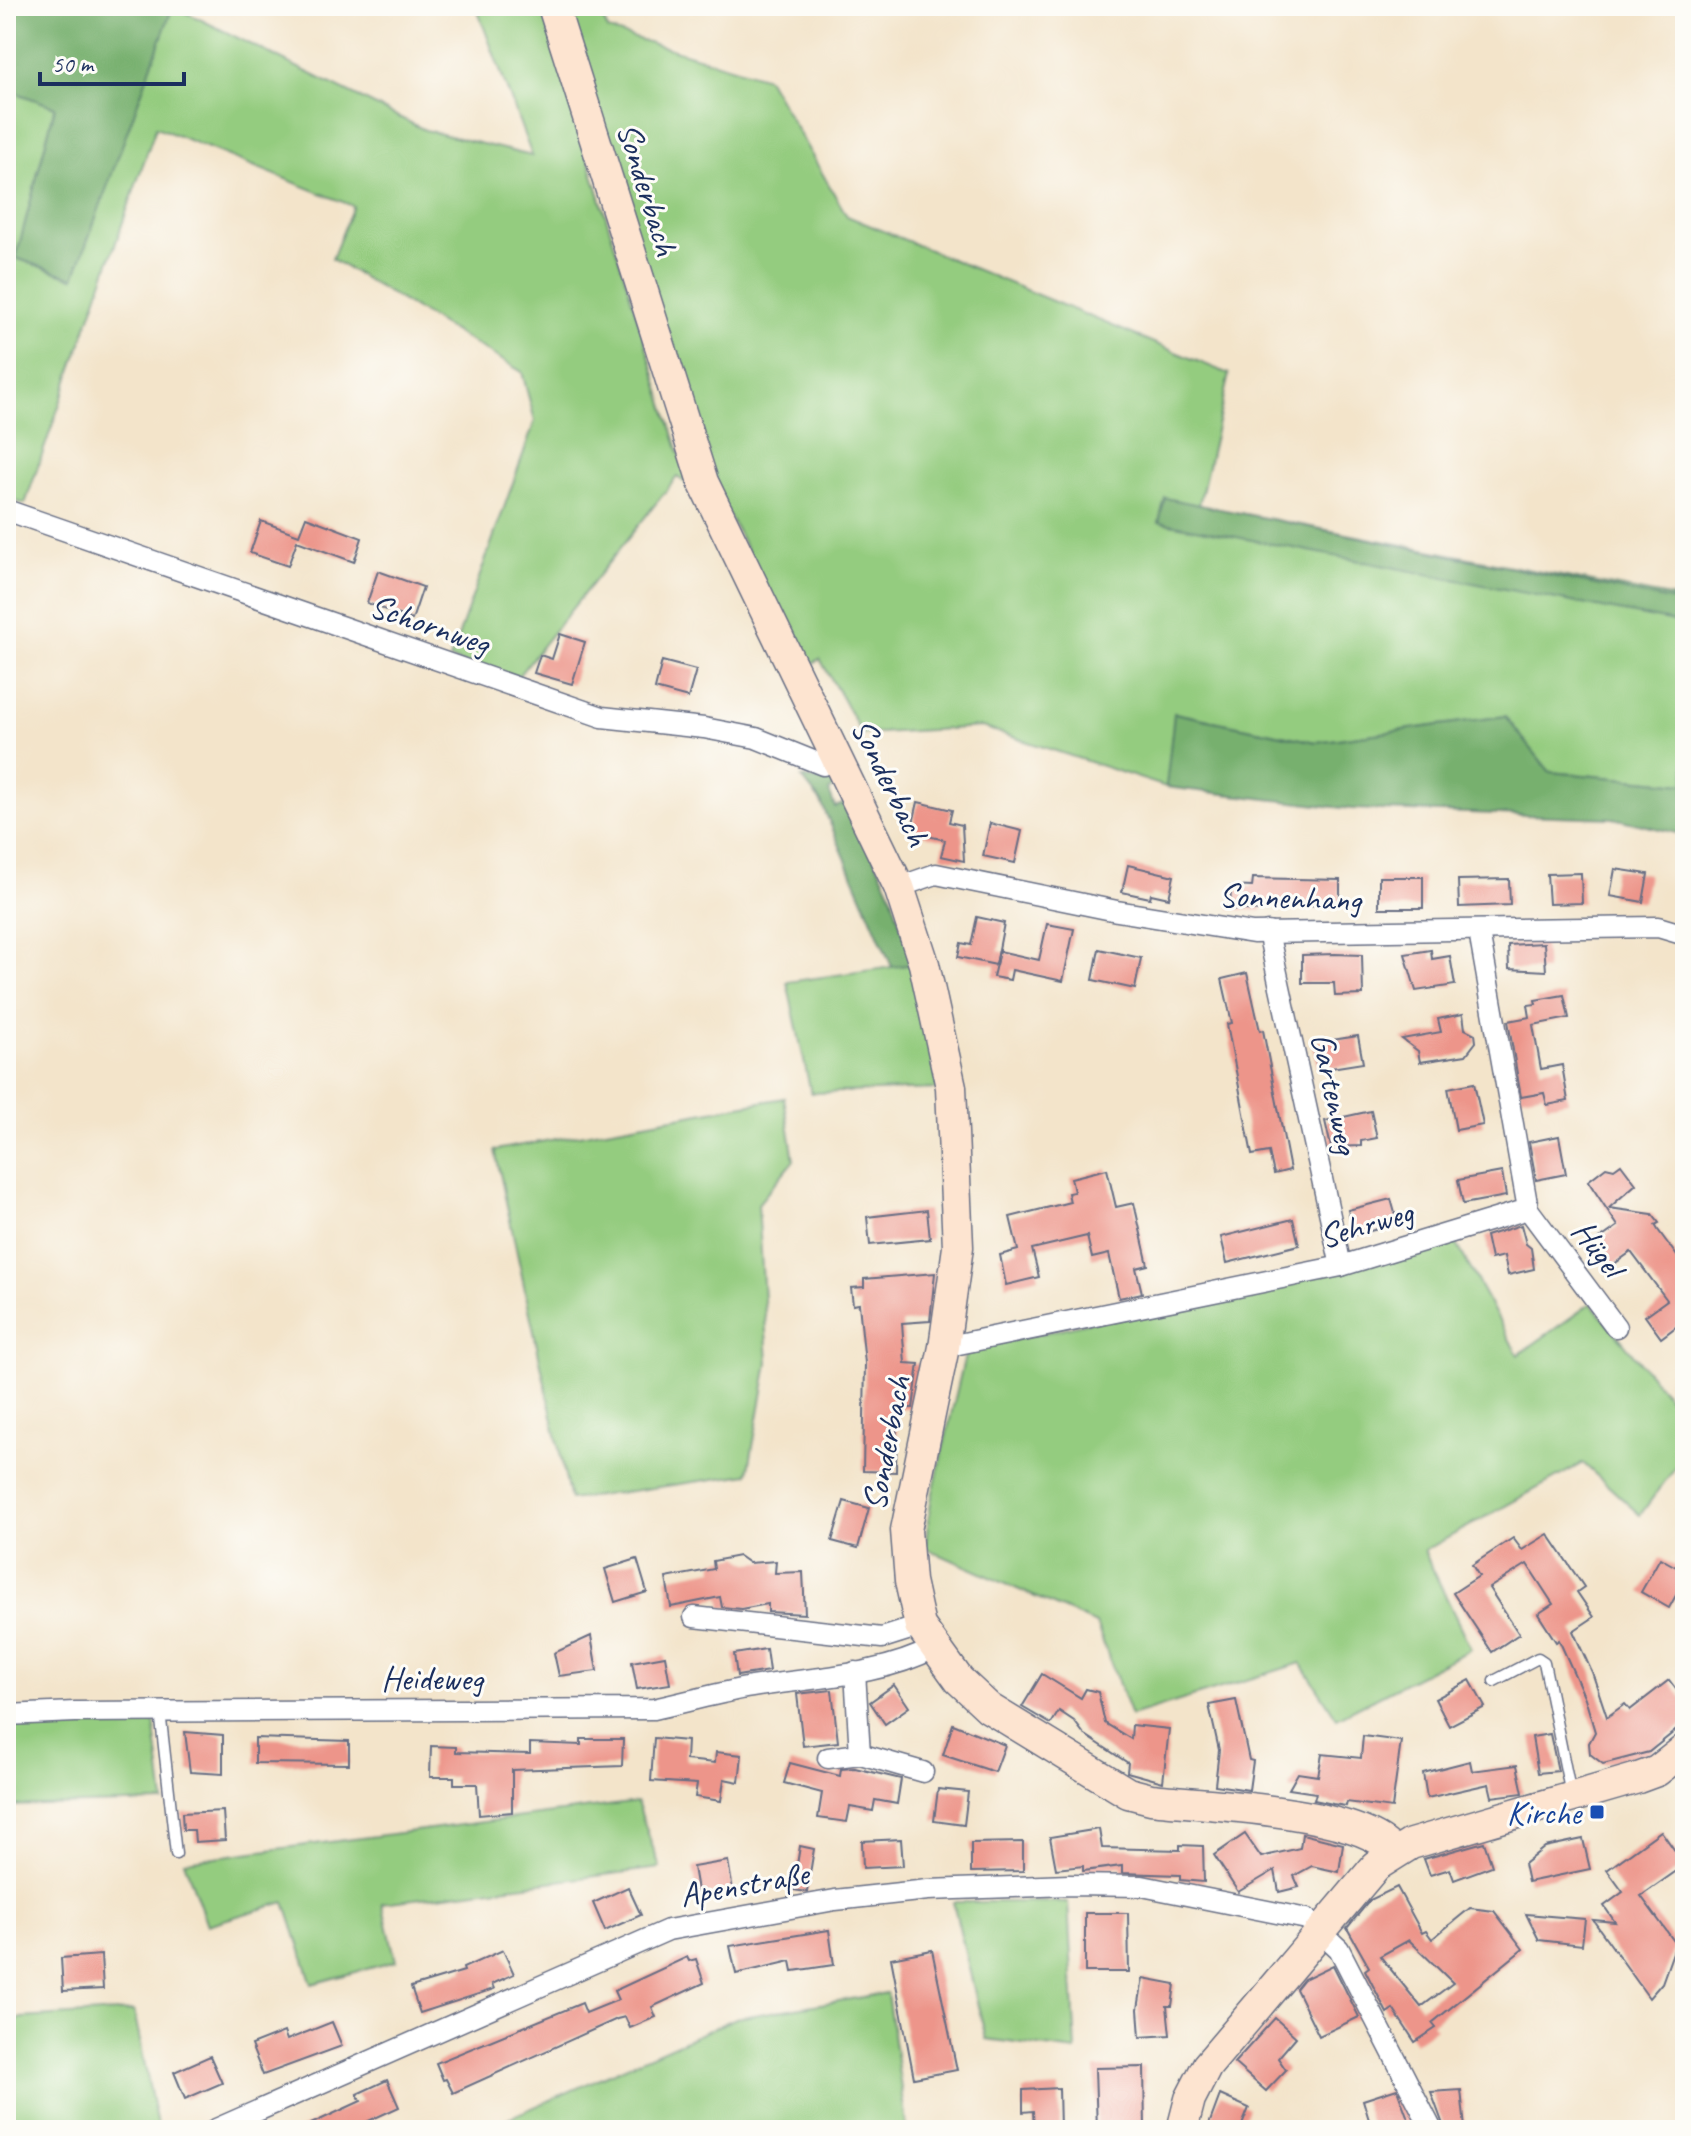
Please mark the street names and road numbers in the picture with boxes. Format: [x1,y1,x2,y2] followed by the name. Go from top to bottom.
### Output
[608,118,689,261] street label: Sonderbach
[365,584,497,665] street label: Schornweg
[842,711,940,853] street label: Sonderbach
[1218,873,1364,921] street label: Sonnenhang
[1301,1029,1369,1160] street label: Gartenweg
[1314,1190,1420,1258] street label: Sehrweg
[1563,1211,1637,1290] street label: Hügel
[852,1371,920,1514] street label: Sonderbach
[381,1657,485,1700] street label: Heideweg
[676,1851,814,1916] street label: Apenstraße

